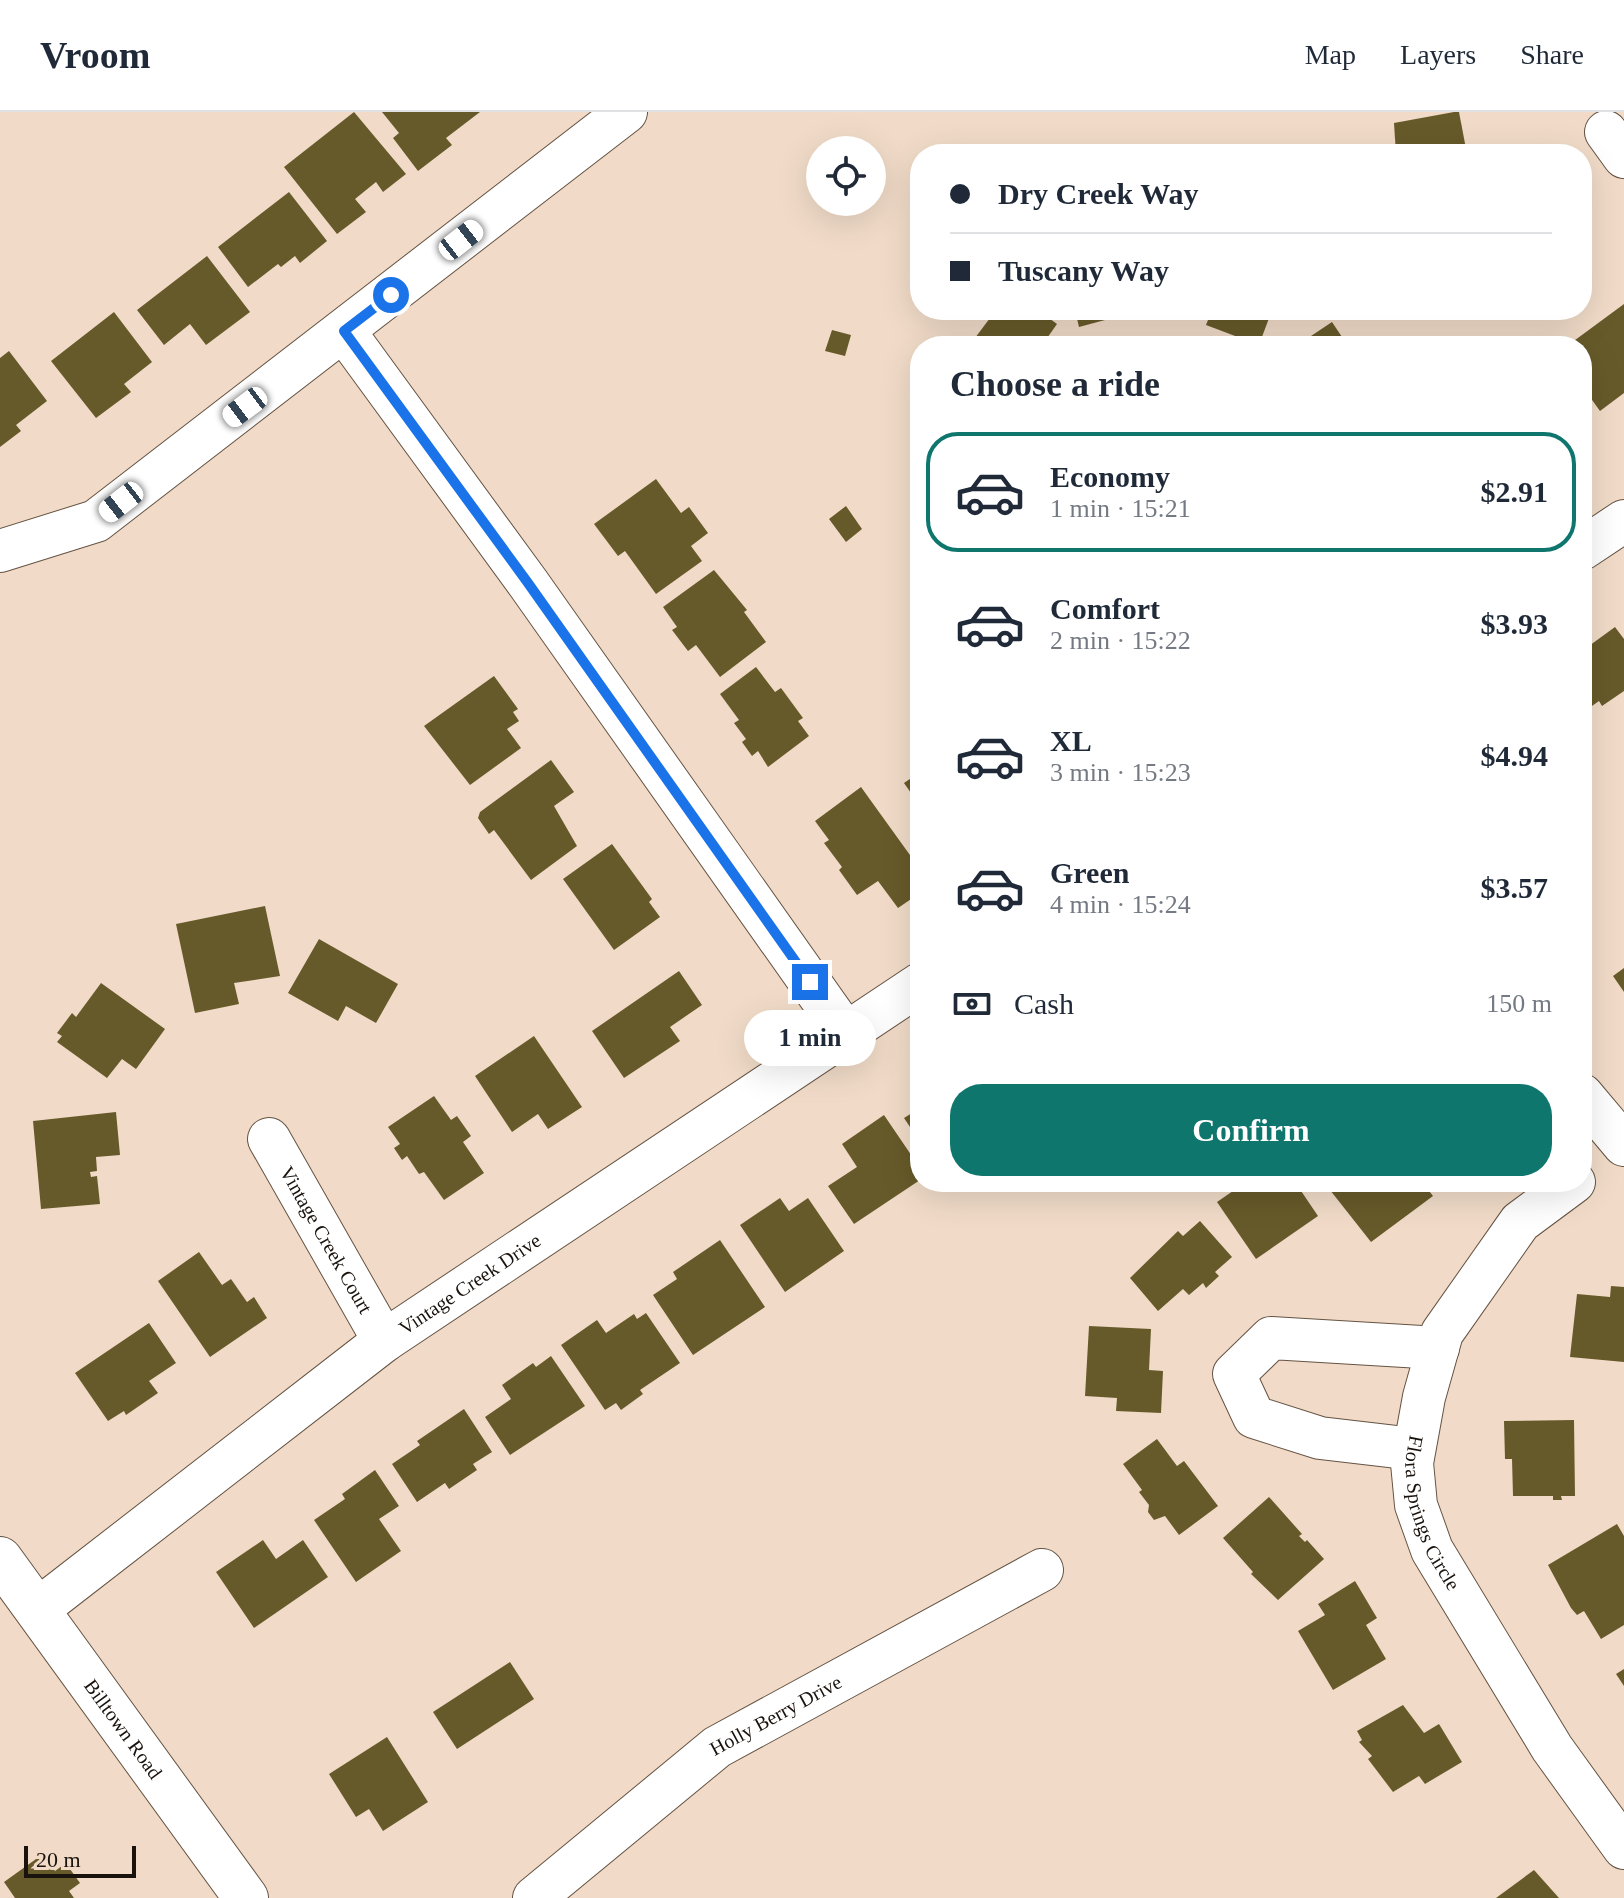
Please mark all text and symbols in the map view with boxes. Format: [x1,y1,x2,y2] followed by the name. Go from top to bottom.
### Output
[40,34,150,76] text: Vroom
[1305,39,1356,70] text: Map
[1400,39,1476,70] text: Layers
[1520,39,1584,70] text: Share
[806,136,886,216] map controls
[806,136,886,216] button: locate
[998,177,1199,210] text: Dry Creek Way
[435,216,487,264] car
[998,254,1169,287] text: Tuscany Way
[373,277,409,313] route start
[950,364,1160,404] text: Choose a ride
[219,383,271,431] car
[954,456,1026,528] icon: car
[1050,460,1170,493] text: Economy
[1481,475,1548,508] text: $2.91
[95,478,147,526] car
[1050,494,1191,523] text: 1 min · 15:21
[954,588,1026,660] icon: car
[1050,592,1160,625] text: Comfort
[1481,607,1548,640] text: $3.93
[1050,626,1191,655] text: 2 min · 15:22
[954,720,1026,792] icon: car
[1050,724,1092,757] text: XL
[1481,739,1548,772] text: $4.94
[1050,758,1191,787] text: 3 min · 15:23
[954,852,1026,924] icon: car
[1050,856,1129,889] text: Green
[1481,871,1548,904] text: $3.57
[1050,890,1191,919] text: 4 min · 15:24
[792,964,828,1000] route end
[950,982,994,1026] icon: cash
[1014,987,1074,1020] text: Cash
[1486,989,1552,1018] text: 150 m
[744,1010,876,1066] callout: 1 min
[779,1023,841,1052] text: 1 min
[950,1084,1552,1176] button: Confirm
[276,1162,377,1318] street label: Vintage Creek Court
[395,1229,545,1339] street label: Vintage Creek Drive
[1401,1434,1465,1594] street label: Flora Springs Circle
[706,1670,845,1760] street label: Holly Berry Drive
[80,1675,167,1783] street label: Billtown Road
[24,1842,136,1878] scale bar
[36,1847,81,1872] text: 20 m

